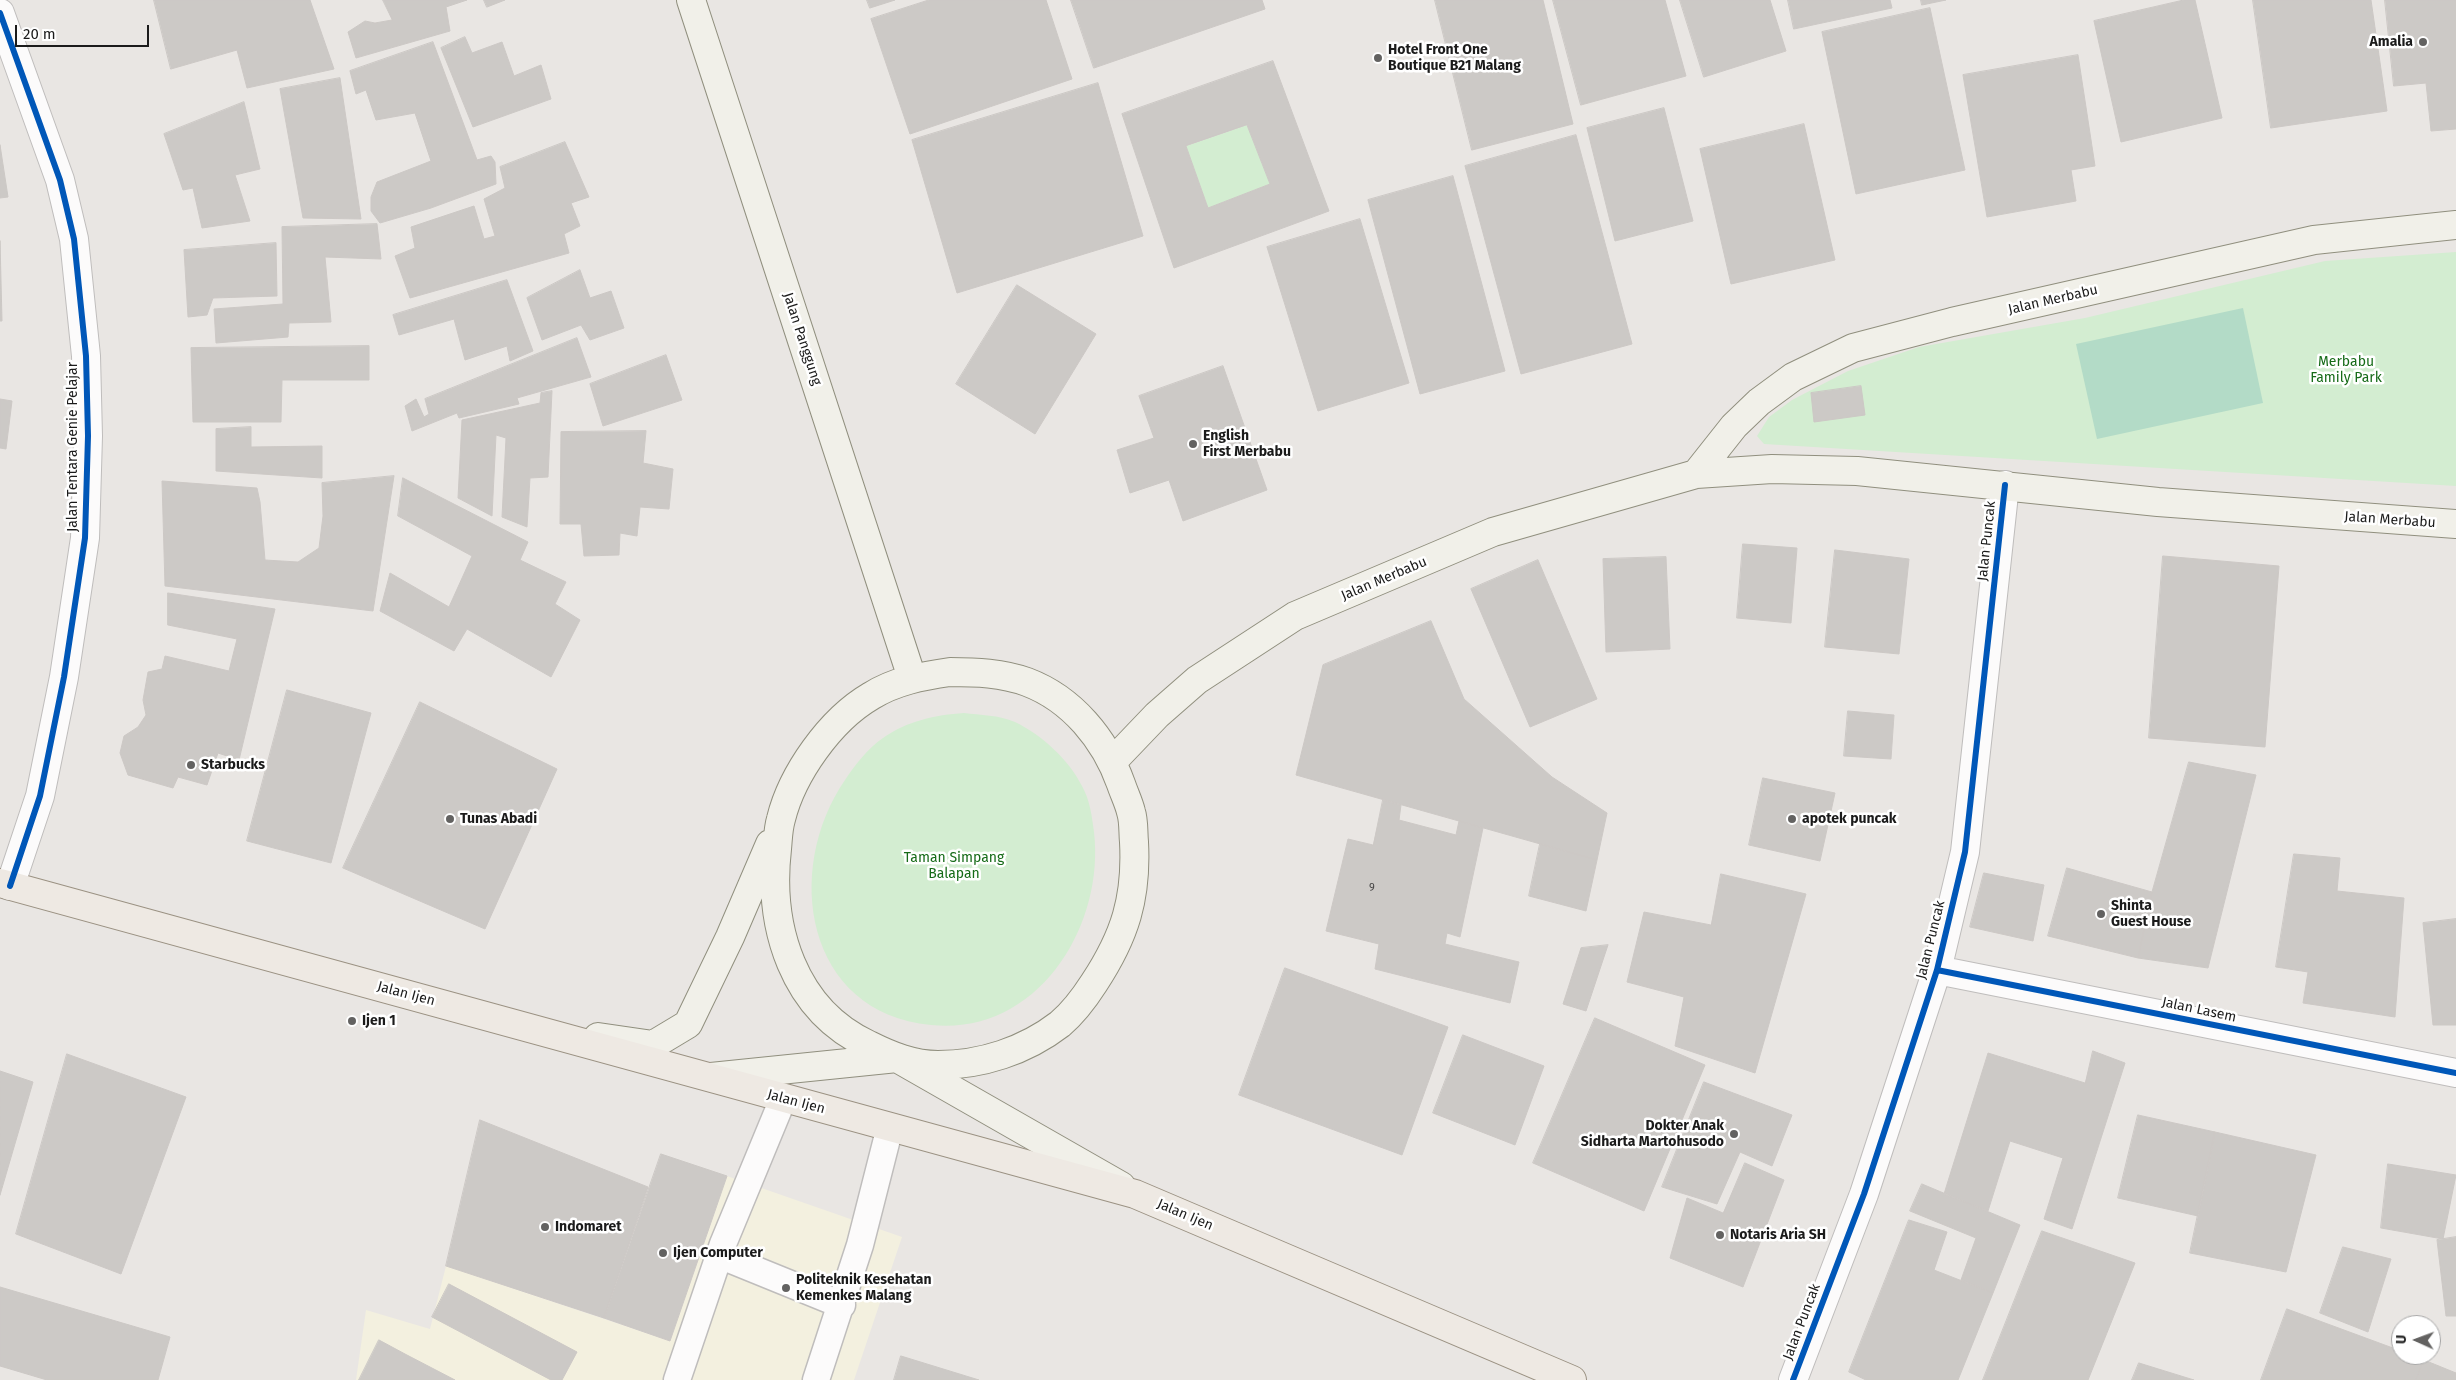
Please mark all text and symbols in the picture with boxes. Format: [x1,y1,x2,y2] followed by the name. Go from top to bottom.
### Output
[18,15,151,47] scale bar
[23,25,56,43] text: 20 m
[2370,34,2413,50] place label: Amalia
[2417,36,2429,48] marker: Amalia
[1388,42,1521,74] place label: Hotel Front One Boutique B21 Malang
[1372,52,1384,64] marker: Hotel Front One Boutique B21 Malang
[2007,282,2099,318] street label: Jalan Merbabu
[779,290,825,388] street label: Jalan Panggung
[2310,354,2382,387] park label: Merbabu Family Park
[65,362,81,532] street label: Jalan Tentara Genie Pelajar
[1203,428,1291,461] place label: English First Merbabu
[1187,438,1199,450] marker: English First Merbabu
[1974,500,2000,582] street label: Jalan Puncak
[2344,508,2436,532] street label: Jalan Merbabu
[1339,553,1429,605] street label: Jalan Merbabu
[201,757,265,773] place label: Starbucks
[185,759,197,771] marker: Starbucks
[460,811,537,827] place label: Tunas Abadi
[1802,811,1897,827] place label: apotek puncak
[444,813,456,825] marker: Tunas Abadi
[1786,813,1798,825] marker: apotek puncak
[904,850,1004,882] park label: Taman Simpang Balapan
[1369,881,1375,895] house number: 9
[2111,898,2191,930] place label: Shinta Guest House
[1913,899,1949,981] street label: Jalan Puncak
[2095,908,2107,920] marker: Shinta Guest House
[375,978,437,1010] street label: Jalan Ijen
[2160,994,2238,1026] street label: Jalan Lasem
[362,1013,396,1029] place label: Ijen 1
[346,1015,358,1027] marker: Ijen 1
[765,1086,827,1118] street label: Jalan Ijen
[1581,1118,1724,1150] place label: Dokter Anak Sidharta Martohusodo
[1728,1128,1740,1140] marker: Dokter Anak Sidharta Martohusodo
[1154,1196,1216,1234] street label: Jalan Ijen
[555,1219,622,1235] place label: Indomaret
[539,1221,551,1233] marker: Indomaret
[1730,1227,1826,1243] place label: Notaris Aria SH
[1714,1229,1726,1241] marker: Notaris Aria SH
[673,1245,763,1261] place label: Ijen Computer
[657,1247,669,1259] marker: Ijen Computer
[796,1272,932,1304] place label: Politeknik Kesehatan Kemenkes Malang
[1780,1281,1824,1363] street label: Jalan Puncak
[780,1282,792,1294] marker: Politeknik Kesehatan Kemenkes Malang
[2391,1315,2441,1365] north arrow
[2393,1335,2410,1344] text: U

